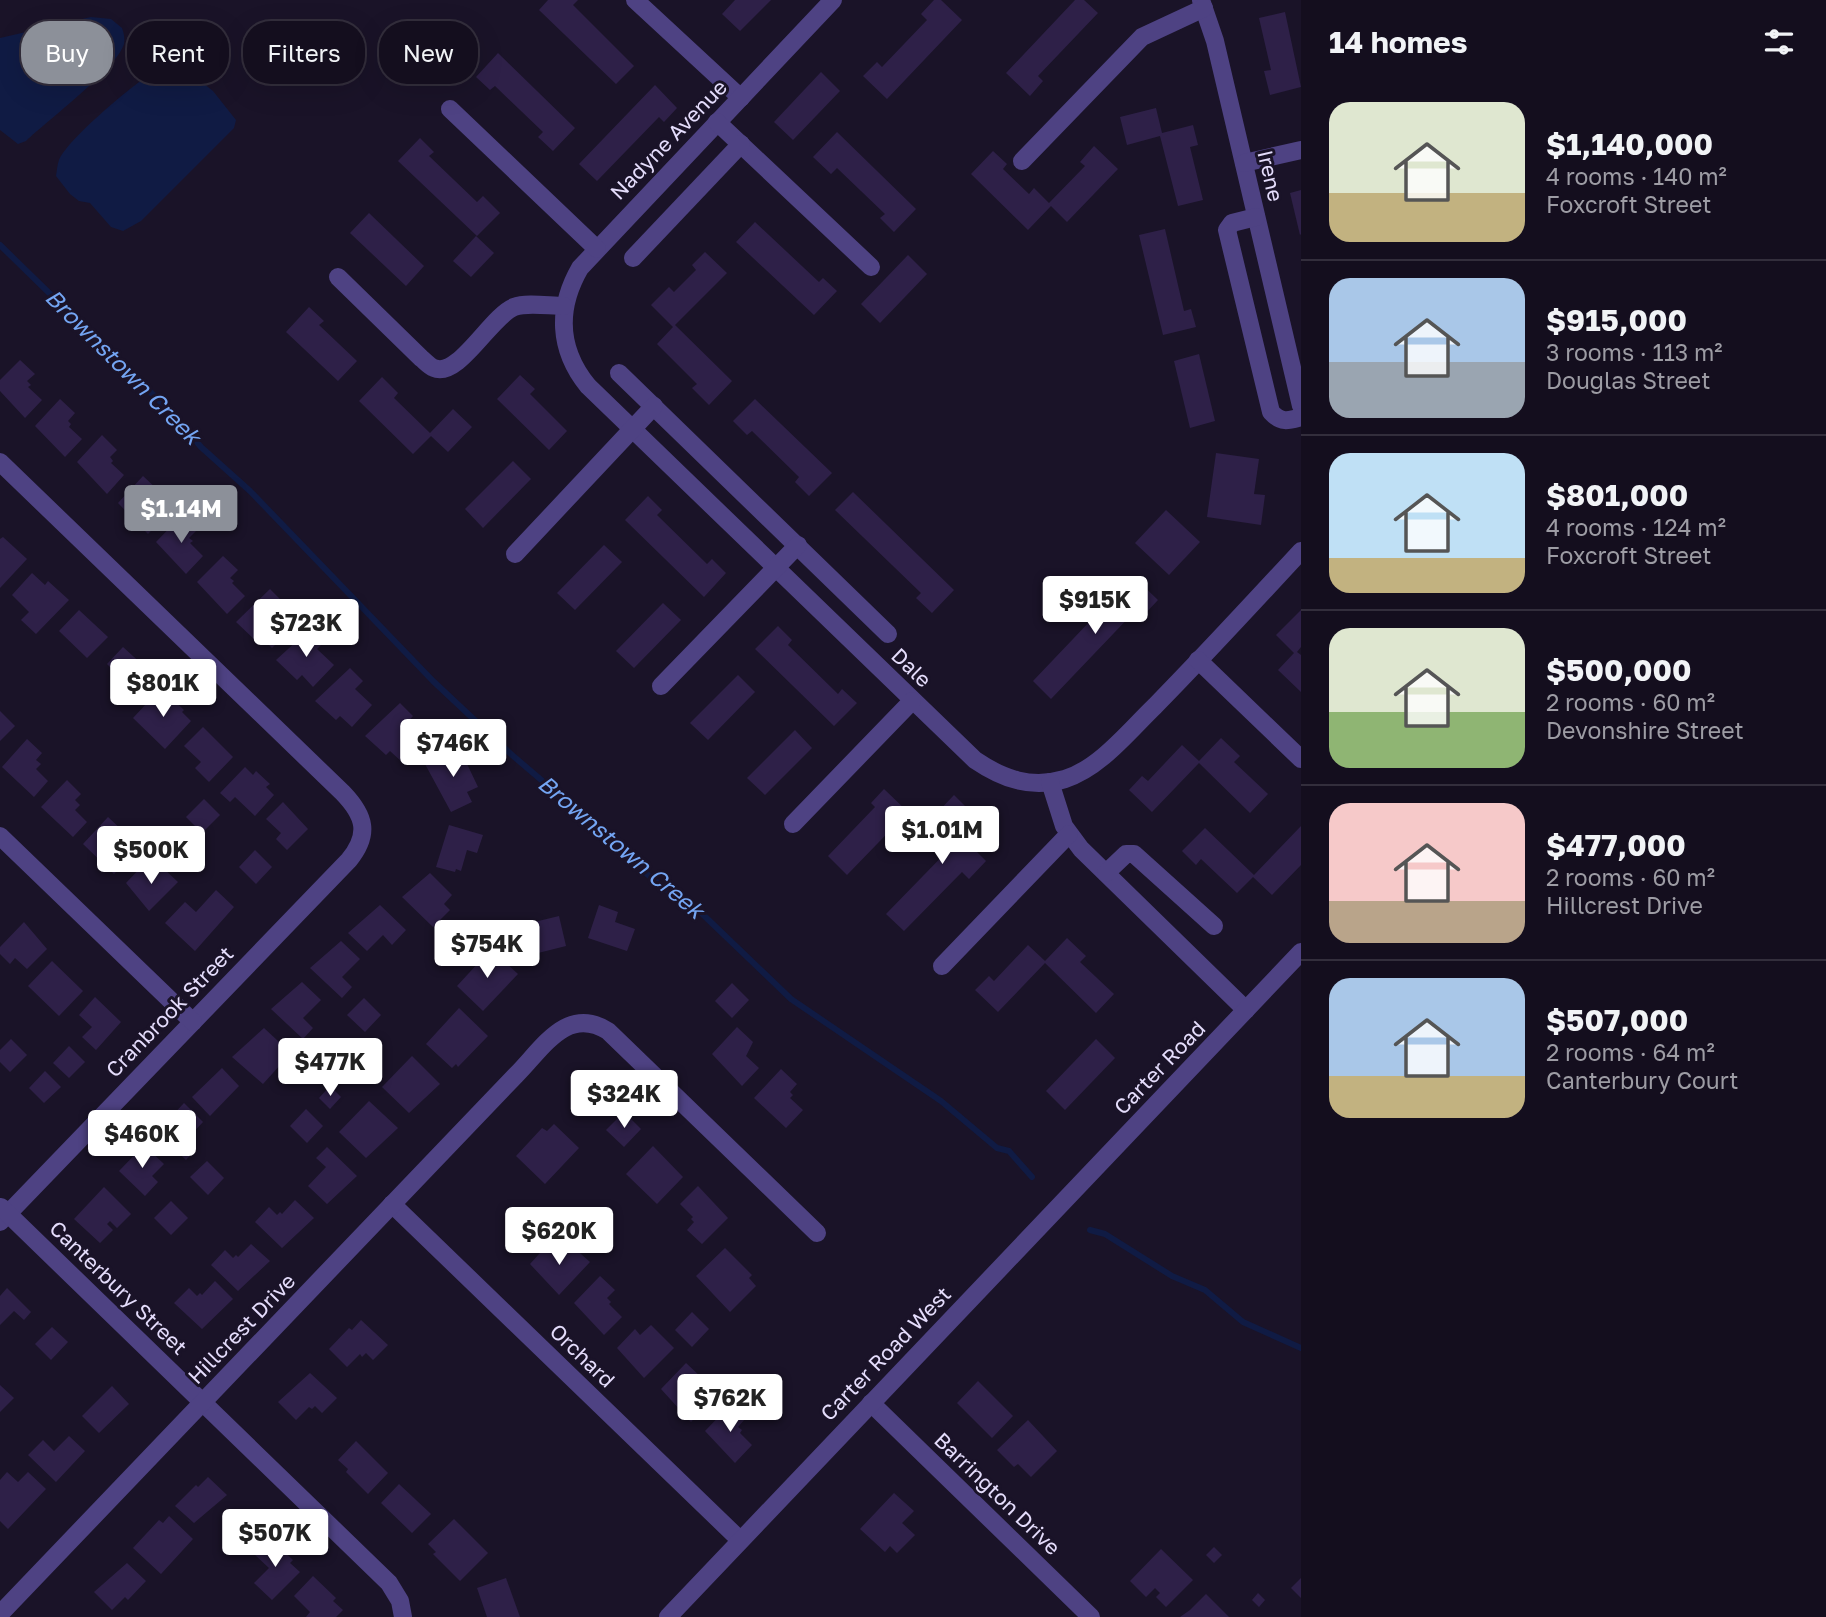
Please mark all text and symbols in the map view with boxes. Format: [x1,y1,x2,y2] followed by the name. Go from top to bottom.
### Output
[21,21,113,84] chip: Buy
[127,21,229,84] chip: Rent
[243,21,365,84] chip: Filters
[379,21,478,84] chip: New
[1760,23,1798,61] icon: filters
[1329,24,1468,60] text: 14 homes
[604,74,732,205] street label: Nadyne Avenue
[1546,126,1713,162] text: $1,140,000
[1385,130,1469,214] icon: home
[1252,148,1289,204] street label: Irene
[1546,162,1727,190] text: 4 rooms · 140 m²
[1546,190,1712,218] text: Foxcroft Street
[40,283,209,451] water label: Brownstown Creek
[1546,302,1687,338] text: $915,000
[1385,306,1469,390] icon: home
[1546,338,1723,366] text: 3 rooms · 113 m²
[1546,366,1710,394] text: Douglas Street
[1546,477,1688,513] text: $801,000
[1385,481,1469,565] icon: home
[124,486,238,545] pin: $1.14M
[140,494,222,522] text: $1.14M
[1546,513,1726,541] text: 4 rooms · 124 m²
[1546,541,1712,569] text: Foxcroft Street
[1046,576,1144,636] pin: $915K
[1059,585,1131,613] text: $915K
[257,600,355,659] pin: $723K
[270,608,342,636] text: $723K
[886,642,937,692] street label: Dale
[1546,652,1692,688] text: $500,000
[1385,656,1469,740] icon: home
[114,660,212,719] pin: $801K
[126,668,200,696] text: $801K
[1546,688,1715,716] text: 2 rooms · 60 m²
[1546,716,1744,744] text: Devonshire Street
[404,720,502,779] pin: $746K
[416,728,490,756] text: $746K
[533,769,712,925] water label: Brownstown Creek
[885,806,999,866] pin: $1.01M
[901,815,983,843] text: $1.01M
[102,826,200,886] pin: $500K
[1546,827,1686,863] text: $477,000
[1385,831,1469,915] icon: home
[113,835,189,863] text: $500K
[1546,863,1715,891] text: 2 rooms · 60 m²
[1546,891,1703,919] text: Hillcrest Drive
[438,920,536,980] pin: $754K
[450,929,524,957] text: $754K
[100,940,239,1082] street label: Cranbrook Street
[1546,1002,1688,1038] text: $507,000
[1385,1006,1469,1090] icon: home
[1108,1015,1210,1120] street label: Carter Road
[281,1038,379,1098] pin: $477K
[1546,1038,1715,1066] text: 2 rooms · 64 m²
[294,1047,366,1075] text: $477K
[1546,1066,1738,1094] text: Canterbury Court
[575,1070,673,1130] pin: $324K
[587,1079,661,1107] text: $324K
[93,1110,191,1170] pin: $460K
[104,1119,180,1147] text: $460K
[510,1208,608,1267] pin: $620K
[44,1215,193,1360] street label: Canterbury Street
[521,1216,597,1244] text: $620K
[182,1268,300,1389] street label: Hillcrest Drive
[815,1281,956,1426] street label: Carter Road West
[545,1318,621,1393] street label: Orchard
[681,1374,779,1434] pin: $762K
[693,1383,767,1411] text: $762K
[929,1427,1066,1560] street label: Barrington Drive
[226,1510,324,1569] pin: $507K
[238,1518,312,1546] text: $507K

